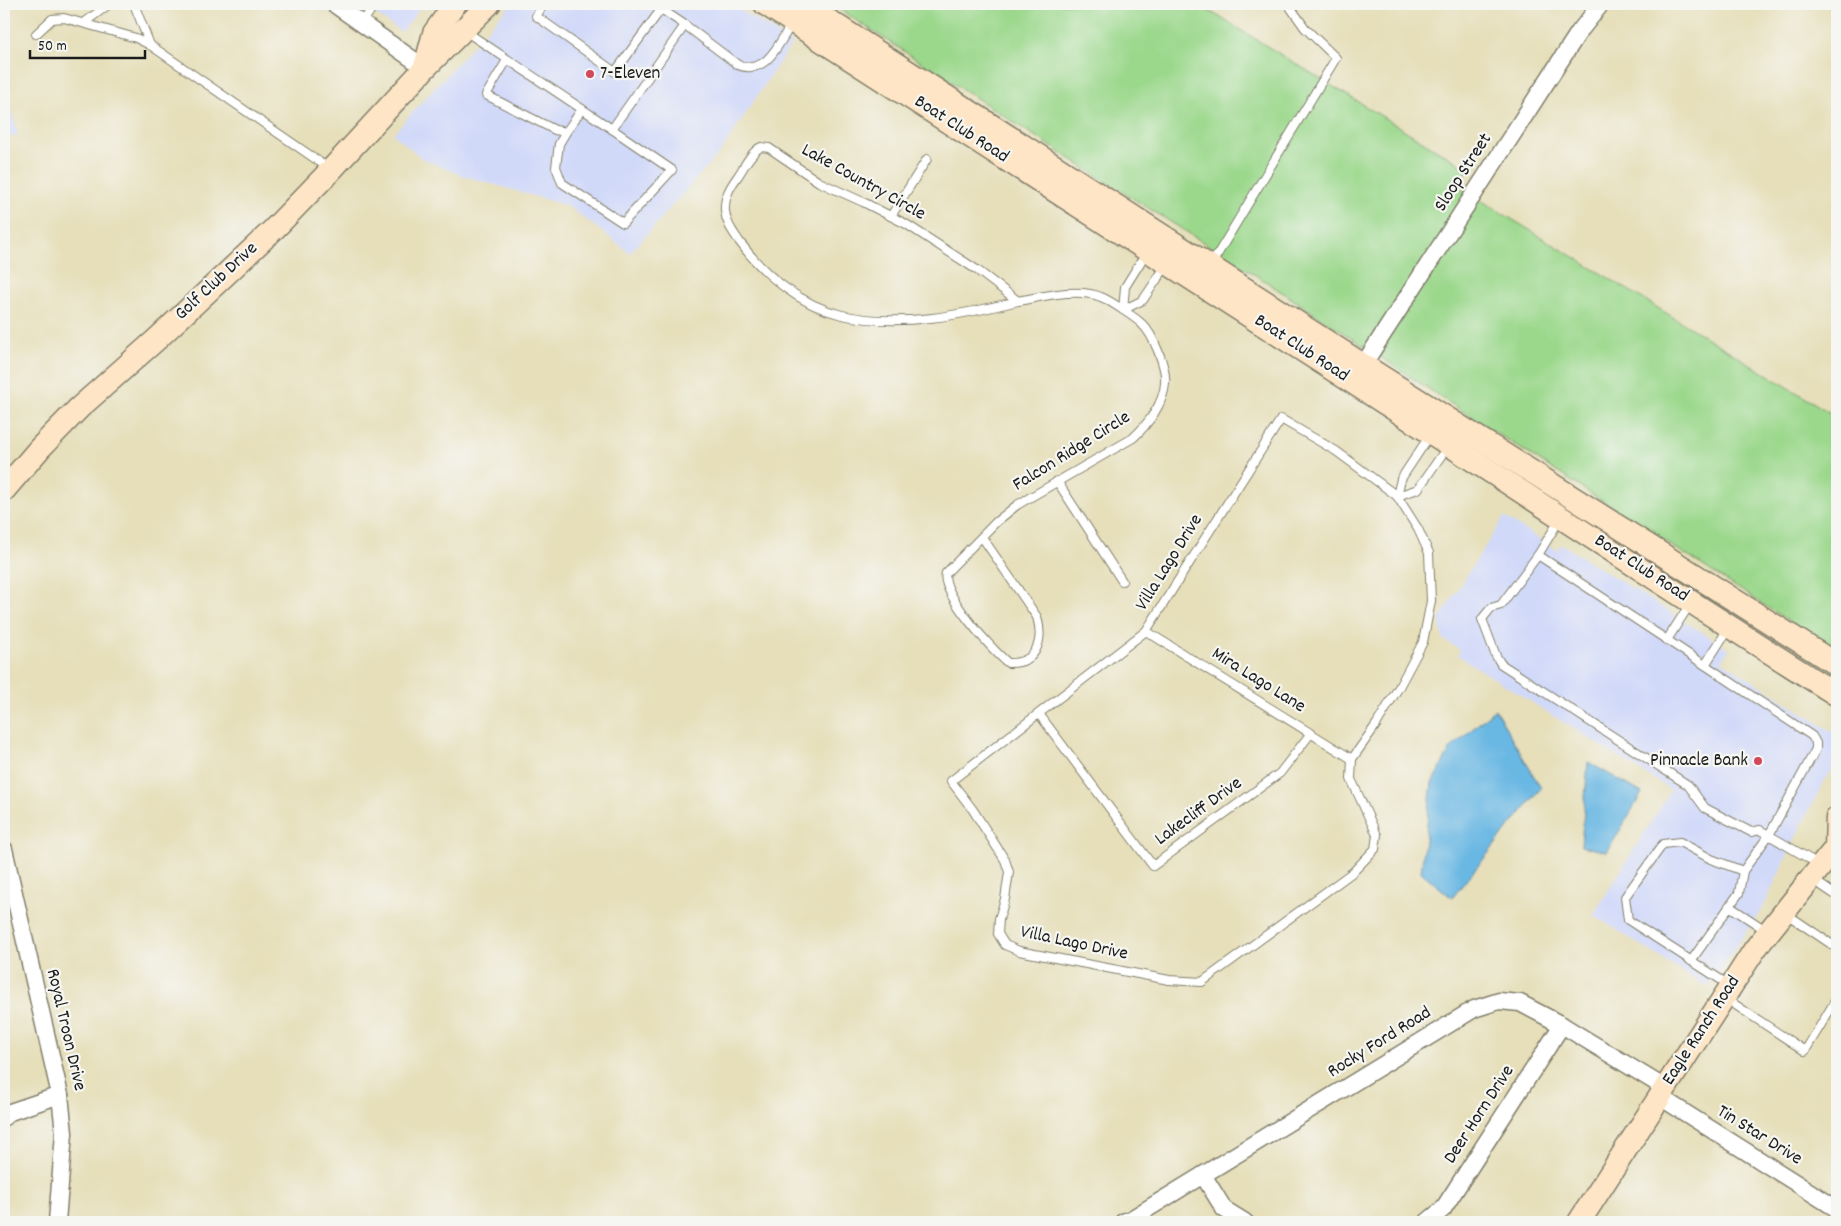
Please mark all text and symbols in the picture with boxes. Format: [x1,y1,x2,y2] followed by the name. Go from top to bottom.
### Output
[30,28,145,60] scale bar
[38,36,67,58] text: 50 m
[600,61,660,88] place label: 7-Eleven
[584,68,596,80] marker: 7-Eleven
[908,89,1014,171] street label: Boat Club Road
[1428,128,1500,218] street label: Sloop Street
[796,138,930,228] street label: Lake Country Circle
[169,236,265,328] street label: Golf Club Drive
[1248,308,1354,390] street label: Boat Club Road
[1008,405,1136,499] street label: Falcon Ridge Circle
[1130,509,1210,617] street label: Villa Lago Drive
[1588,528,1694,610] street label: Boat Club Road
[1206,641,1310,721] street label: Mira Lago Lane
[1650,748,1748,775] place label: Pinnacle Bank
[1752,755,1764,767] marker: Pinnacle Bank
[1150,771,1248,853] street label: Lakecliff Drive
[1018,919,1130,969] street label: Villa Lago Drive
[38,966,92,1094] street label: Royal Troon Drive
[1656,971,1748,1091] street label: Eagle Ranch Road
[1323,1000,1437,1086] street label: Rocky Ford Road
[1438,1060,1522,1170] street label: Deer Horn Drive
[1711,1099,1807,1173] street label: Tin Star Drive

